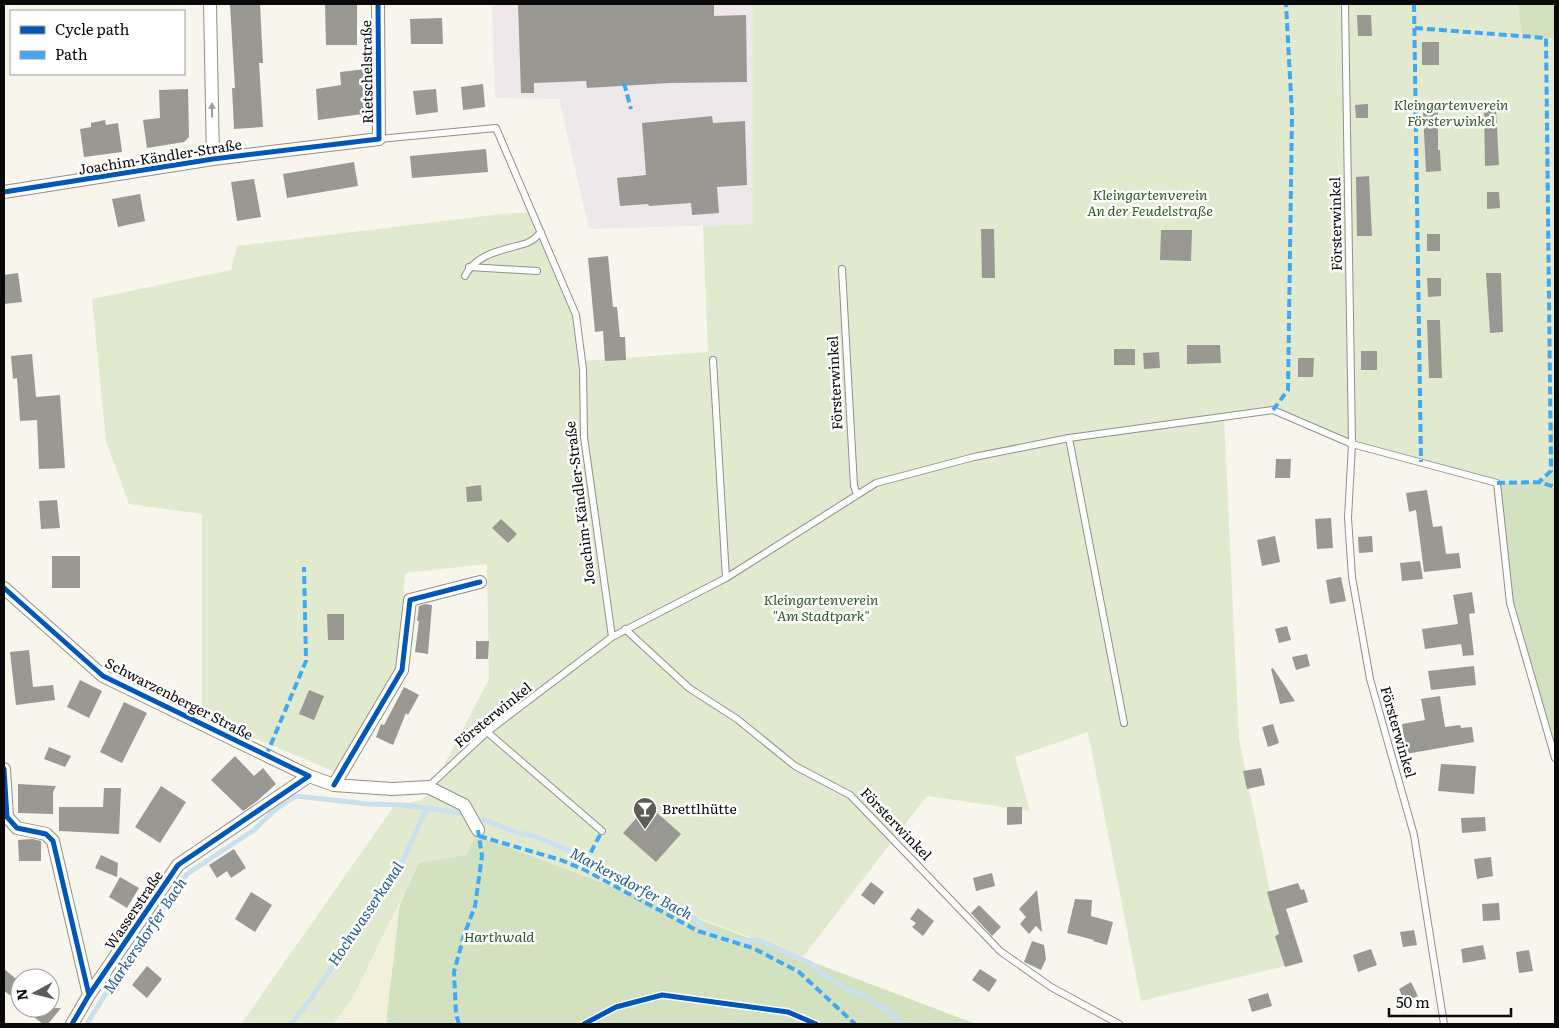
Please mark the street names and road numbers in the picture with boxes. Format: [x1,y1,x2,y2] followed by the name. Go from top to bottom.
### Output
[355,20,377,124] street label: Rietschelstraße
[77,133,243,179] street label: Joachim-Kändler-Straße
[1324,176,1346,271] street label: Försterwinkel
[822,335,846,431] street label: Försterwinkel
[559,420,599,586] street label: Joachim-Kändler-Straße
[102,652,257,744] street label: Schwarzenberger Straße
[449,677,536,752] street label: Försterwinkel
[1376,684,1422,780] street label: Försterwinkel
[857,782,937,864] street label: Försterwinkel
[99,866,167,953] street label: Wasserstraße

